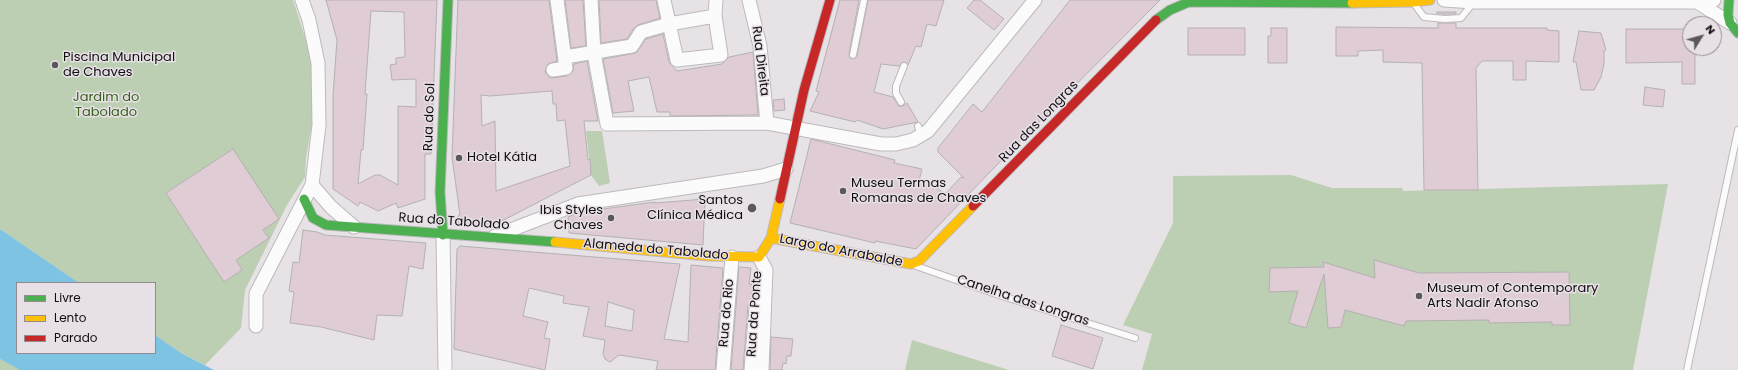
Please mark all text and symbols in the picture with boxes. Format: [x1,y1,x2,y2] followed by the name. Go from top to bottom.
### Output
[1682,16,1722,56] north arrow
[1702,21,1720,38] text: N
[748,25,772,97] street label: Rua Direita
[63,50,175,81] place label: Piscina Municipal de Chaves
[50,60,60,70] marker: Piscina Municipal de Chaves
[996,78,1082,166] street label: Rua das Longras
[421,83,439,151] street label: Rua do Sol
[73,90,139,121] park label: Jardim do Tabolado
[467,150,537,166] place label: Hotel Kátia
[454,153,464,163] marker: Hotel Kátia
[851,176,986,207] place label: Museu Termas Romanas de Chaves
[838,186,848,196] marker: Museu Termas Romanas de Chaves
[647,193,743,224] place label: Santos Clínica Médica
[746,202,758,214] marker: Santos Clínica Médica
[540,203,603,234] place label: Ibis Styles Chaves
[398,210,510,234] street label: Rua do Tabolado
[606,213,616,223] marker: Ibis Styles Chaves
[778,231,904,271] street label: Largo do Arrabalde
[583,236,729,264] street label: Alameda do Tabolado
[744,270,766,358] street label: Rua da Ponte
[955,272,1091,330] street label: Canelha das Longras
[716,278,738,348] street label: Rua do Rio
[1427,281,1598,312] place label: Museum of Contemporary Arts Nadir Afonso
[16,282,156,354] legend
[54,289,81,306] text: Livre
[1414,291,1424,301] marker: Museum of Contemporary Arts Nadir Afonso
[54,309,86,326] text: Lento
[54,329,97,346] text: Parado

